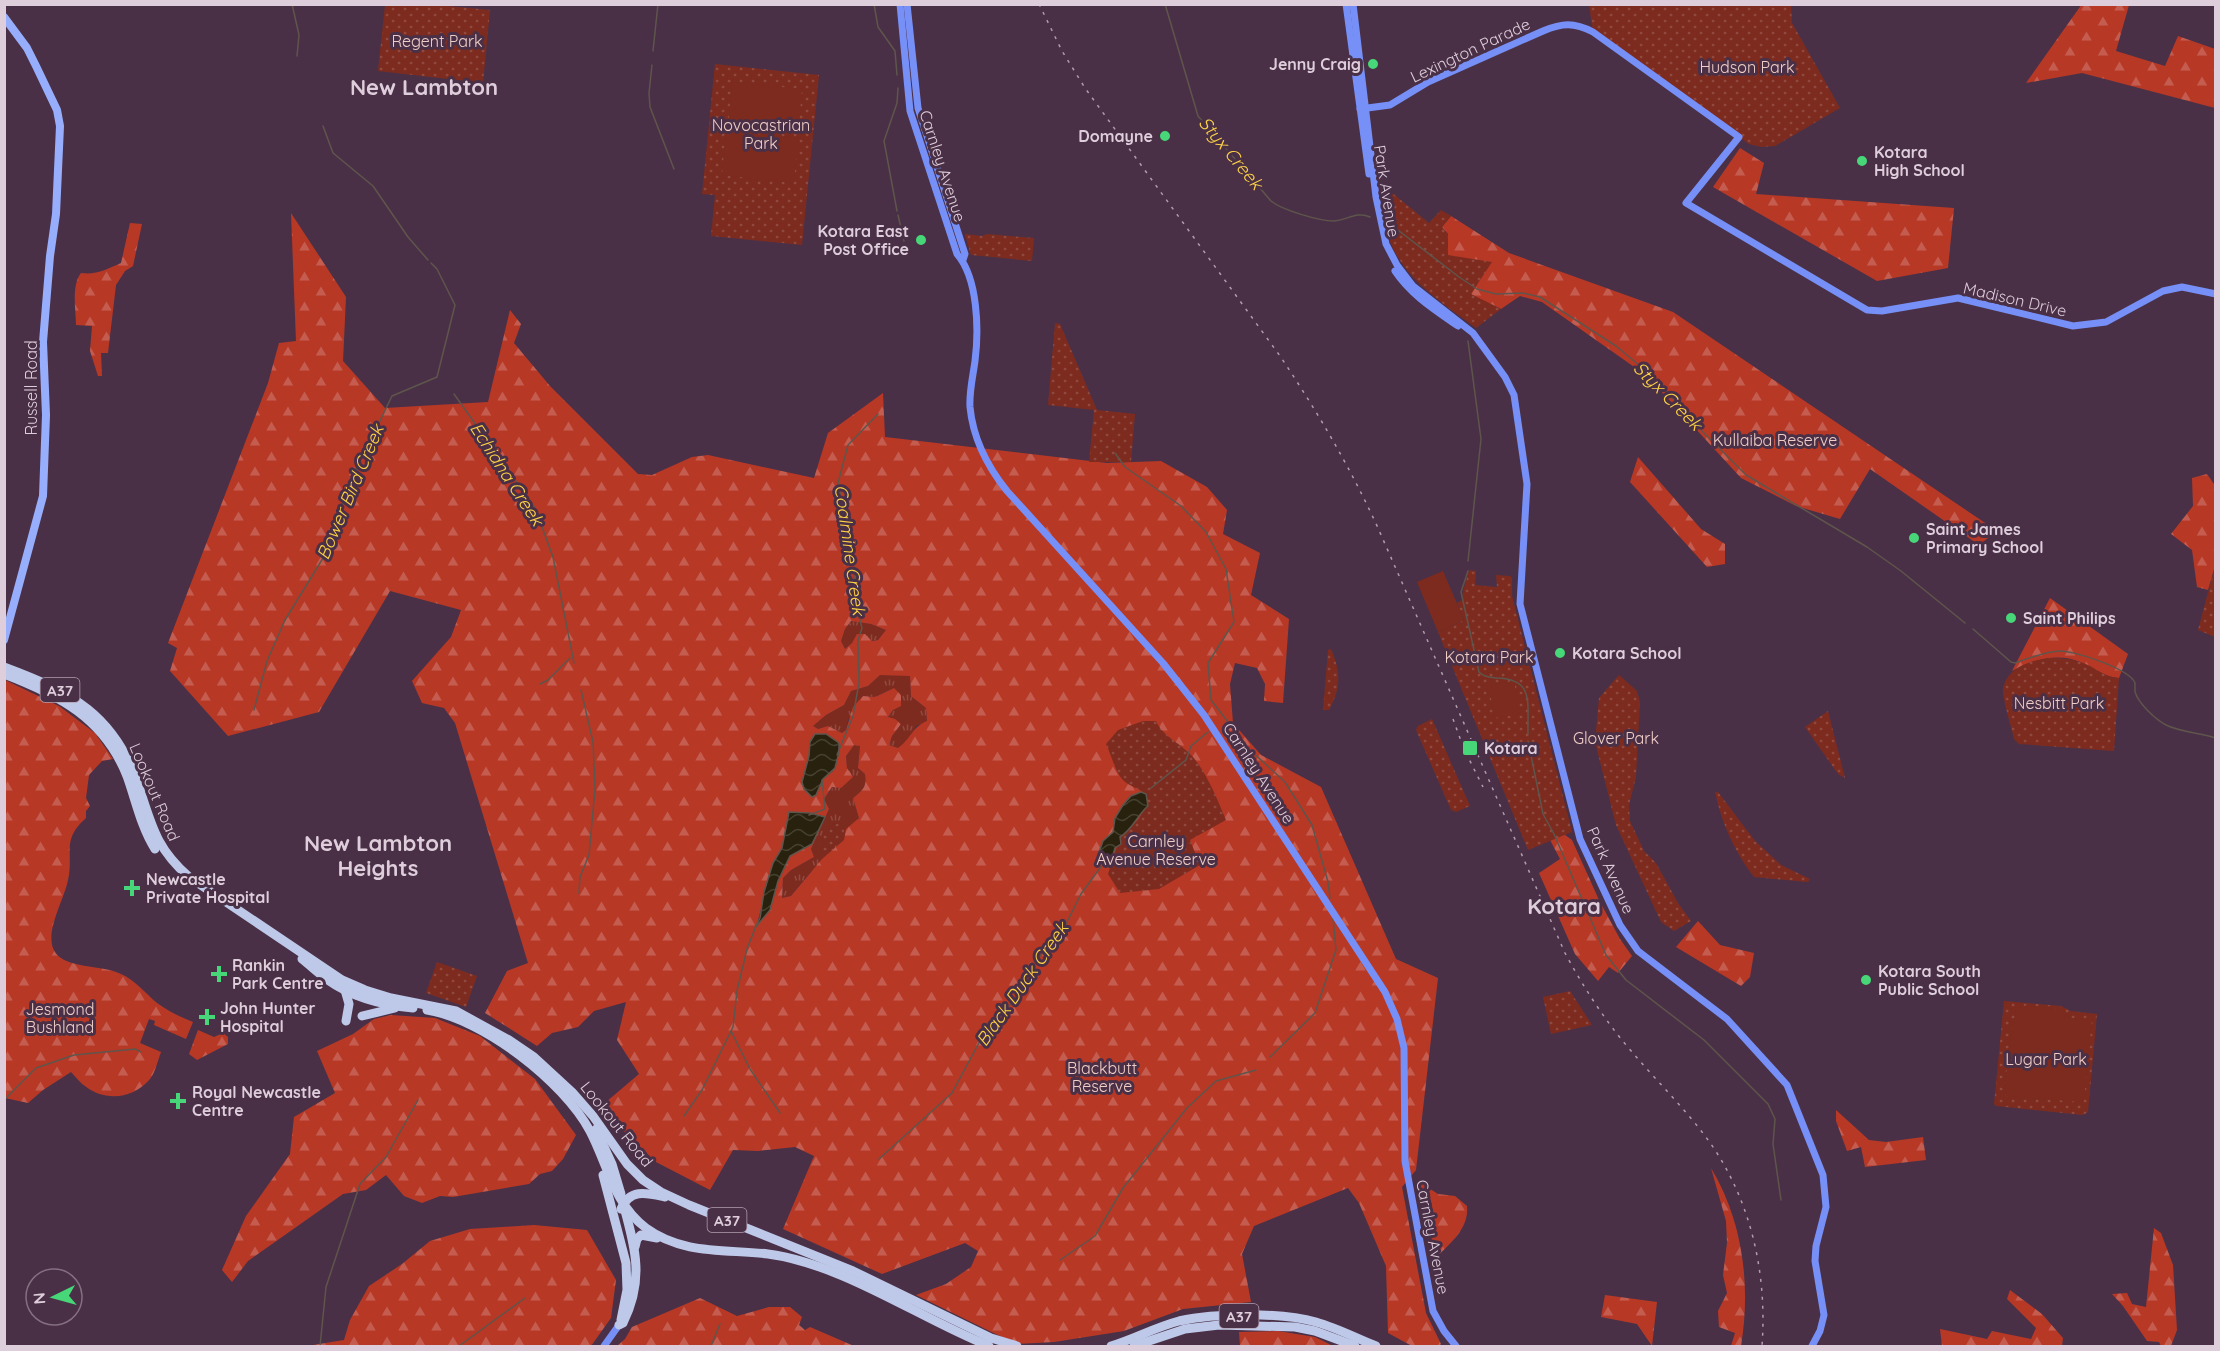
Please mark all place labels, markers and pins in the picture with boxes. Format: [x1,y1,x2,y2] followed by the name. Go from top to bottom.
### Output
[1269,54,1361,74] place label: Jenny Craig
[1366,57,1380,71] marker: Jenny Craig
[1078,126,1153,146] place label: Domayne
[1158,129,1172,143] marker: Domayne
[1874,142,1965,180] place label: Kotara High School
[1855,154,1869,168] marker: Kotara High School
[818,221,909,259] place label: Kotara East Post Office
[914,233,928,247] marker: Kotara East Post Office
[1926,519,2044,557] place label: Saint James Primary School
[1907,531,1921,545] marker: Saint James Primary School
[2023,608,2116,628] place label: Saint Philips
[2004,611,2018,625] marker: Saint Philips
[1572,643,1682,663] place label: Kotara School
[1553,646,1567,660] marker: Kotara School
[1484,738,1538,758] place label: Kotara
[1461,739,1479,757] marker: Kotara
[146,869,270,907] place label: Newcastle Private Hospital
[123,879,141,897] marker: Newcastle Private Hospital
[232,955,324,993] place label: Rankin Park Centre
[1878,961,1981,999] place label: Kotara South Public School
[210,965,228,983] marker: Rankin Park Centre
[1859,973,1873,987] marker: Kotara South Public School
[220,998,316,1036] place label: John Hunter Hospital
[198,1008,216,1026] marker: John Hunter Hospital
[192,1082,321,1120] place label: Royal Newcastle Centre
[169,1092,187,1110] marker: Royal Newcastle Centre

